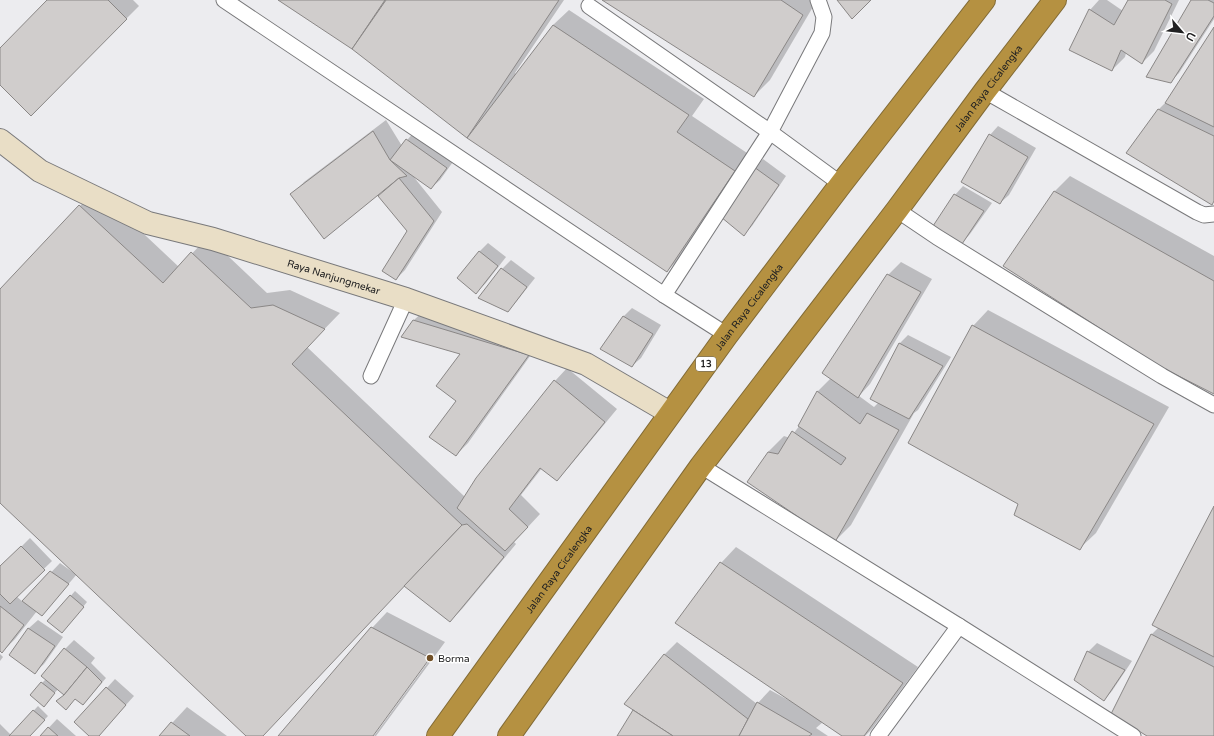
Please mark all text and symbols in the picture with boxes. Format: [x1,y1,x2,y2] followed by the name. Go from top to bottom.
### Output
[1162,12,1202,52] north arrow
[1183,30,1198,43] text: U
[952,43,1025,134] street label: Jalan Raya Cicalengka
[286,257,382,298] street label: Raya Nanjungmekar
[713,261,786,353] street label: Jalan Raya Cicalengka
[696,357,716,371] road number: 13
[524,523,595,616] street label: Jalan Raya Cicalengka
[425,653,435,663] marker: Borma
[438,653,470,665] place label: Borma

